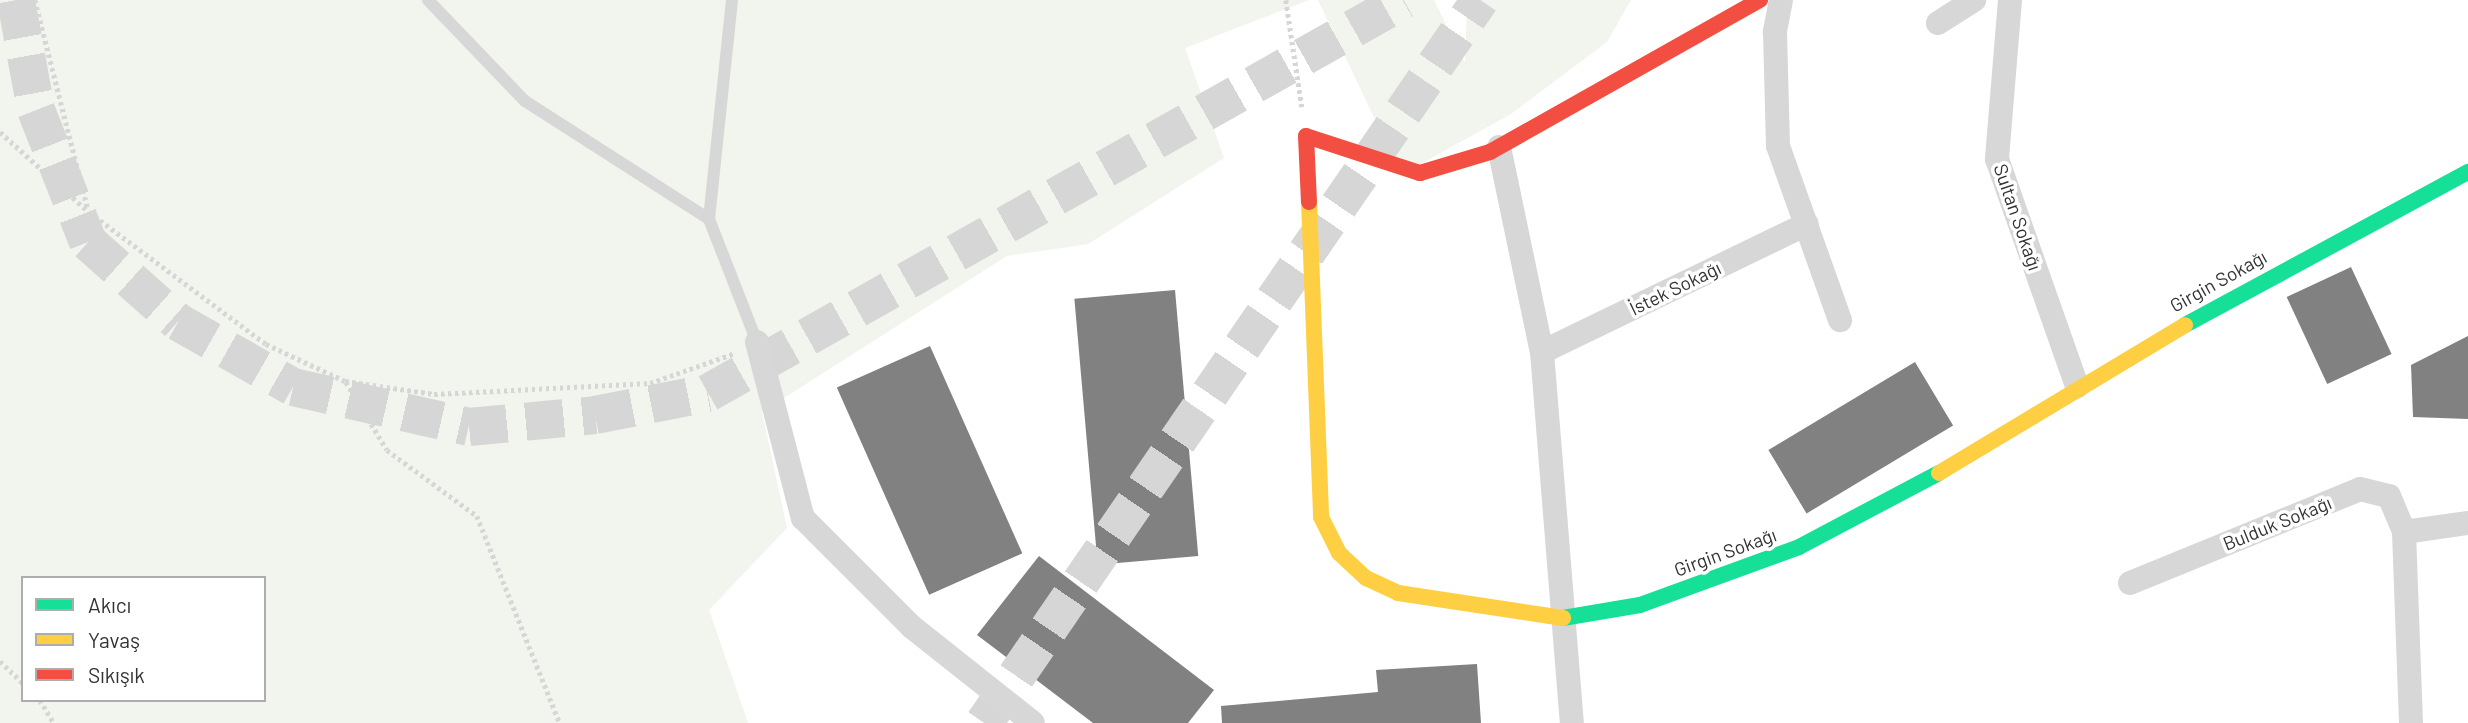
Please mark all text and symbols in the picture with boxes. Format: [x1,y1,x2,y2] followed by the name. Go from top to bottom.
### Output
[1989,161,2047,273] street label: Sultan Sokağı
[2166,245,2270,317] street label: Girgin Sokağı
[1626,256,1724,320] street label: İstek Sokağı
[2220,491,2334,555] street label: Bulduk Sokağı
[1671,523,1779,581] street label: Girgin Sokağı
[21,576,266,702] legend
[88,592,131,617] text: Akıcı
[88,627,140,652] text: Yavaş
[88,662,145,687] text: Sıkışık

